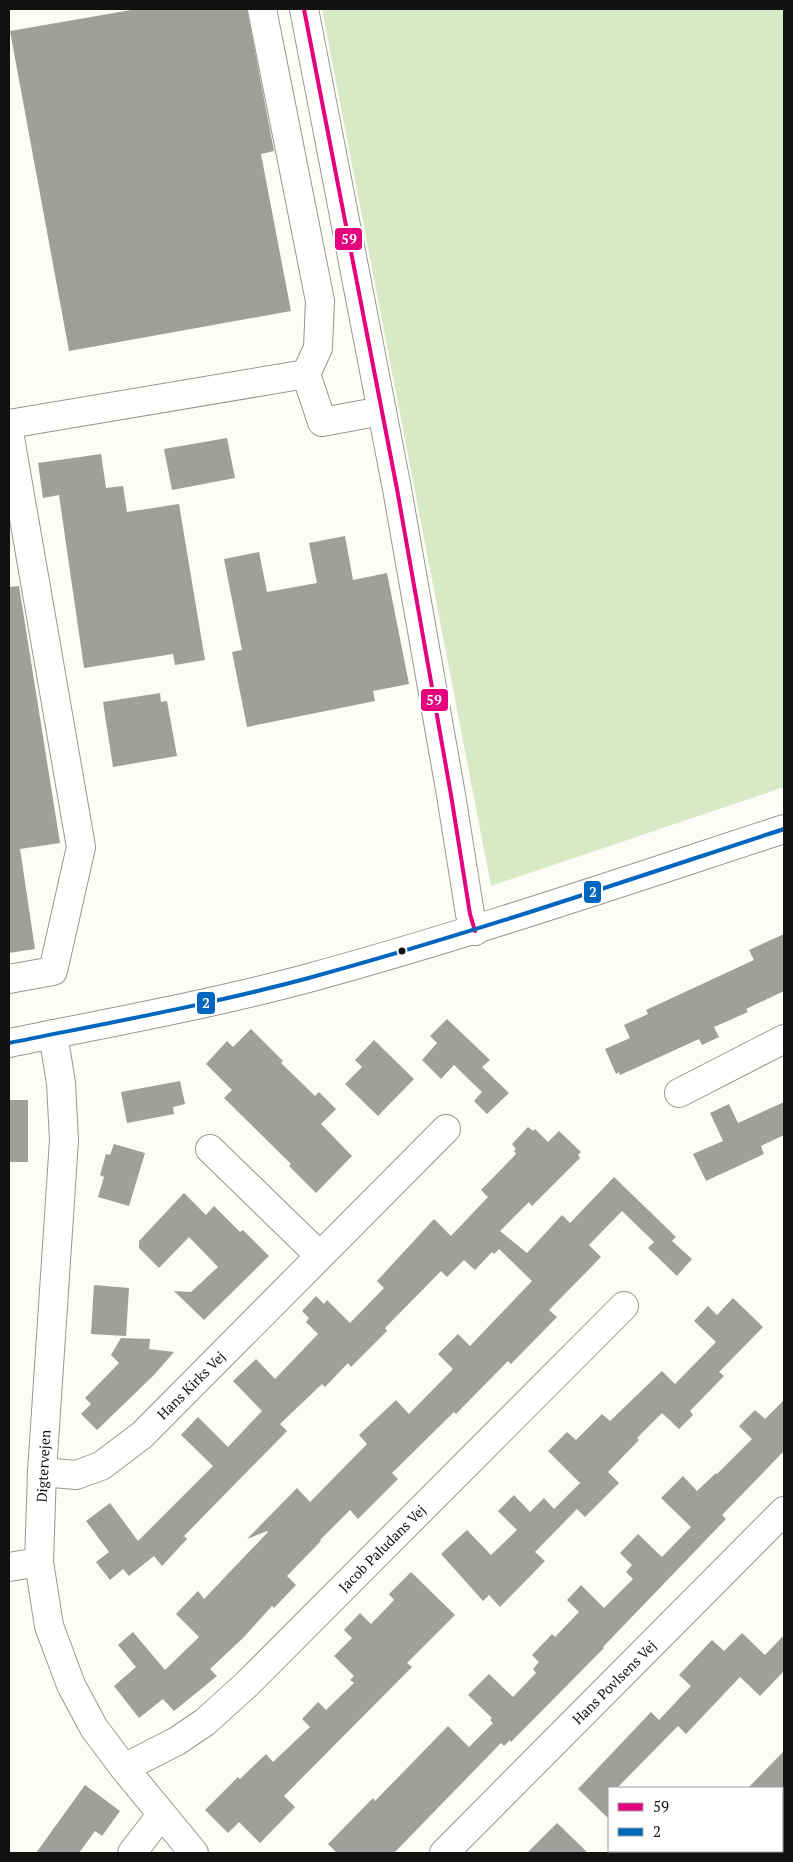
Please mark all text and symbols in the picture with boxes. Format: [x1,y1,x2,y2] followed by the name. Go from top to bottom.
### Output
[334,227,363,251] line badge: 59
[341,229,357,248] text: 59
[420,688,449,712] line badge: 59
[426,690,442,709] text: 59
[583,880,602,904] line badge: 2
[589,882,597,901] text: 2
[397,946,407,956] unlabelled marker
[196,991,216,1015] line badge: 2
[202,993,210,1012] text: 2
[153,1347,229,1423] street label: Hans Kirks Vej
[32,1429,54,1503] street label: Digtervejen
[334,1500,430,1596] street label: Jacob Paludans Vej
[568,1636,660,1728] street label: Hans Povlsens Vej
[608,1787,783,1852] legend
[653,1796,669,1816] text: 59
[653,1821,661,1841] text: 2

